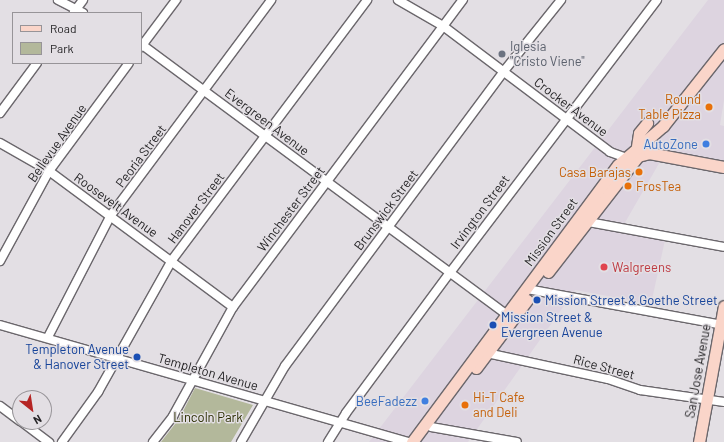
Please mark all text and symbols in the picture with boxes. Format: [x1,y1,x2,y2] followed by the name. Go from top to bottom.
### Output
[12,12,142,64] legend
[50,21,77,35] text: Road
[510,39,585,70] place label: Iglesia "Cristo Viene"
[50,41,74,55] text: Park
[497,49,507,59] marker: Iglesia "Cristo Viene"
[531,74,611,140] street label: Crocker Avenue
[222,85,312,159] street label: Evergreen Avenue
[638,92,701,123] place label: Round Table Pizza
[24,101,90,185] street label: Bellevue Avenue
[704,102,714,112] marker: Round Table Pizza
[112,122,170,190] street label: Peoria Street
[643,136,698,152] place label: AutoZone
[701,139,711,149] marker: AutoZone
[254,163,328,255] street label: Winchester Street
[559,164,631,180] place label: Casa Barajas
[351,167,421,253] street label: Brunswick Street
[634,167,644,177] marker: Casa Barajas
[71,169,161,241] street label: Roosevelt Avenue
[164,170,228,246] street label: Hanover Street
[447,172,513,252] street label: Irvington Street
[636,178,681,194] place label: FrosTea
[623,181,633,191] marker: FrosTea
[521,195,581,269] street label: Mission Street
[612,259,671,275] place label: Walgreens
[599,262,609,272] marker: Walgreens
[545,292,718,308] place label: Mission Street & Goethe Street
[532,295,542,305] marker: Mission Street & Goethe Street
[501,310,603,341] place label: Mission Street & Evergreen Avenue
[488,320,498,330] marker: Mission Street & Evergreen Avenue
[682,323,714,419] street label: San Jose Avenue
[25,342,129,373] place label: Templeton Avenue & Hanover Street
[156,350,260,394] street label: Templeton Avenue
[572,351,636,383] street label: Rice Street
[132,352,142,362] marker: Templeton Avenue & Hanover Street
[12,390,52,430] north arrow
[473,390,525,421] place label: Hi-T Cafe and Deli
[356,393,417,409] place label: BeeFadezz
[420,396,430,406] marker: BeeFadezz
[460,400,470,410] marker: Hi-T Cafe and Deli
[173,409,243,425] park label: Lincoln Park
[31,412,44,427] text: N

